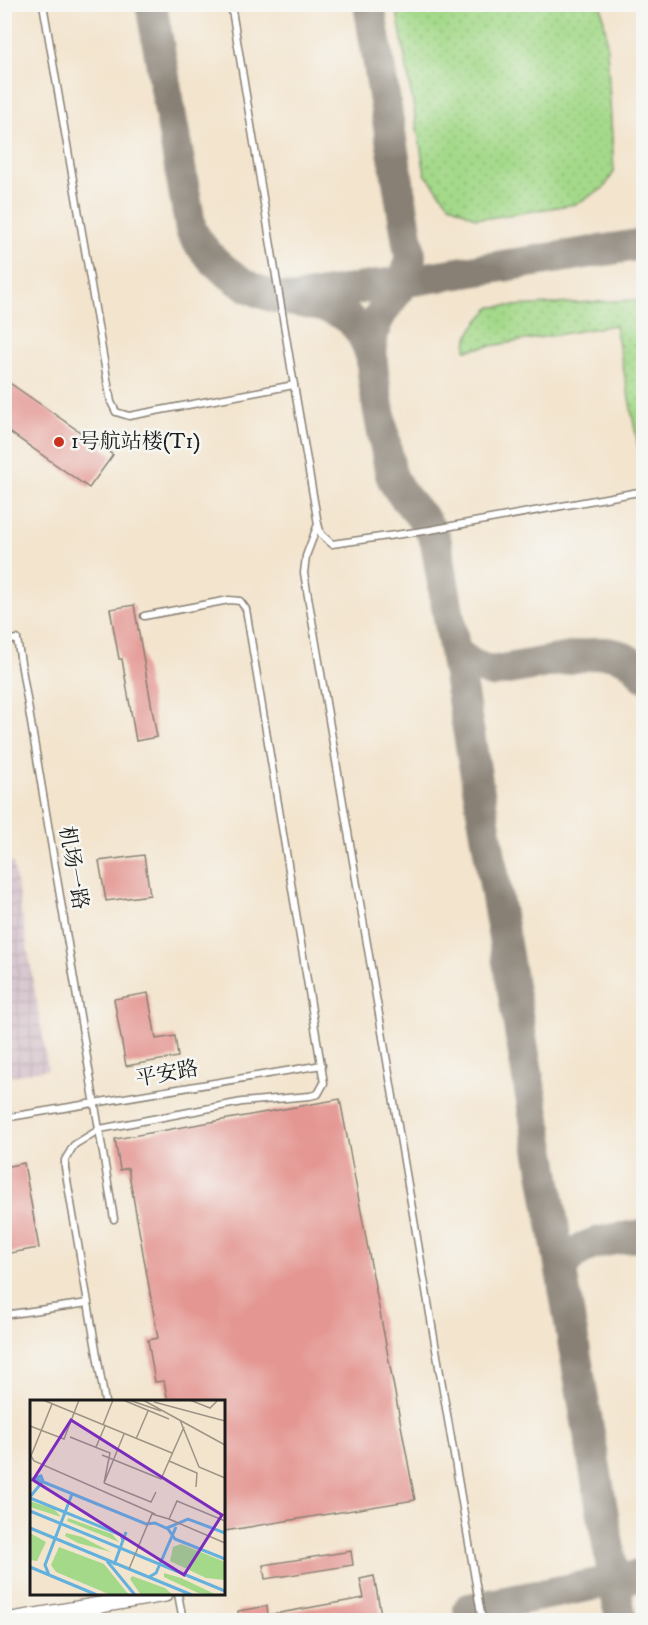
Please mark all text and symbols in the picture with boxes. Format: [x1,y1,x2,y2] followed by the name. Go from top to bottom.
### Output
[71,429,200,455] place label: 1号航站楼(T1)
[52,435,66,449] marker: 1号航站楼(T1)
[53,824,93,912] street label: 机场一路
[134,1056,200,1092] street label: 平安路
[30,1400,225,1595] inset map

